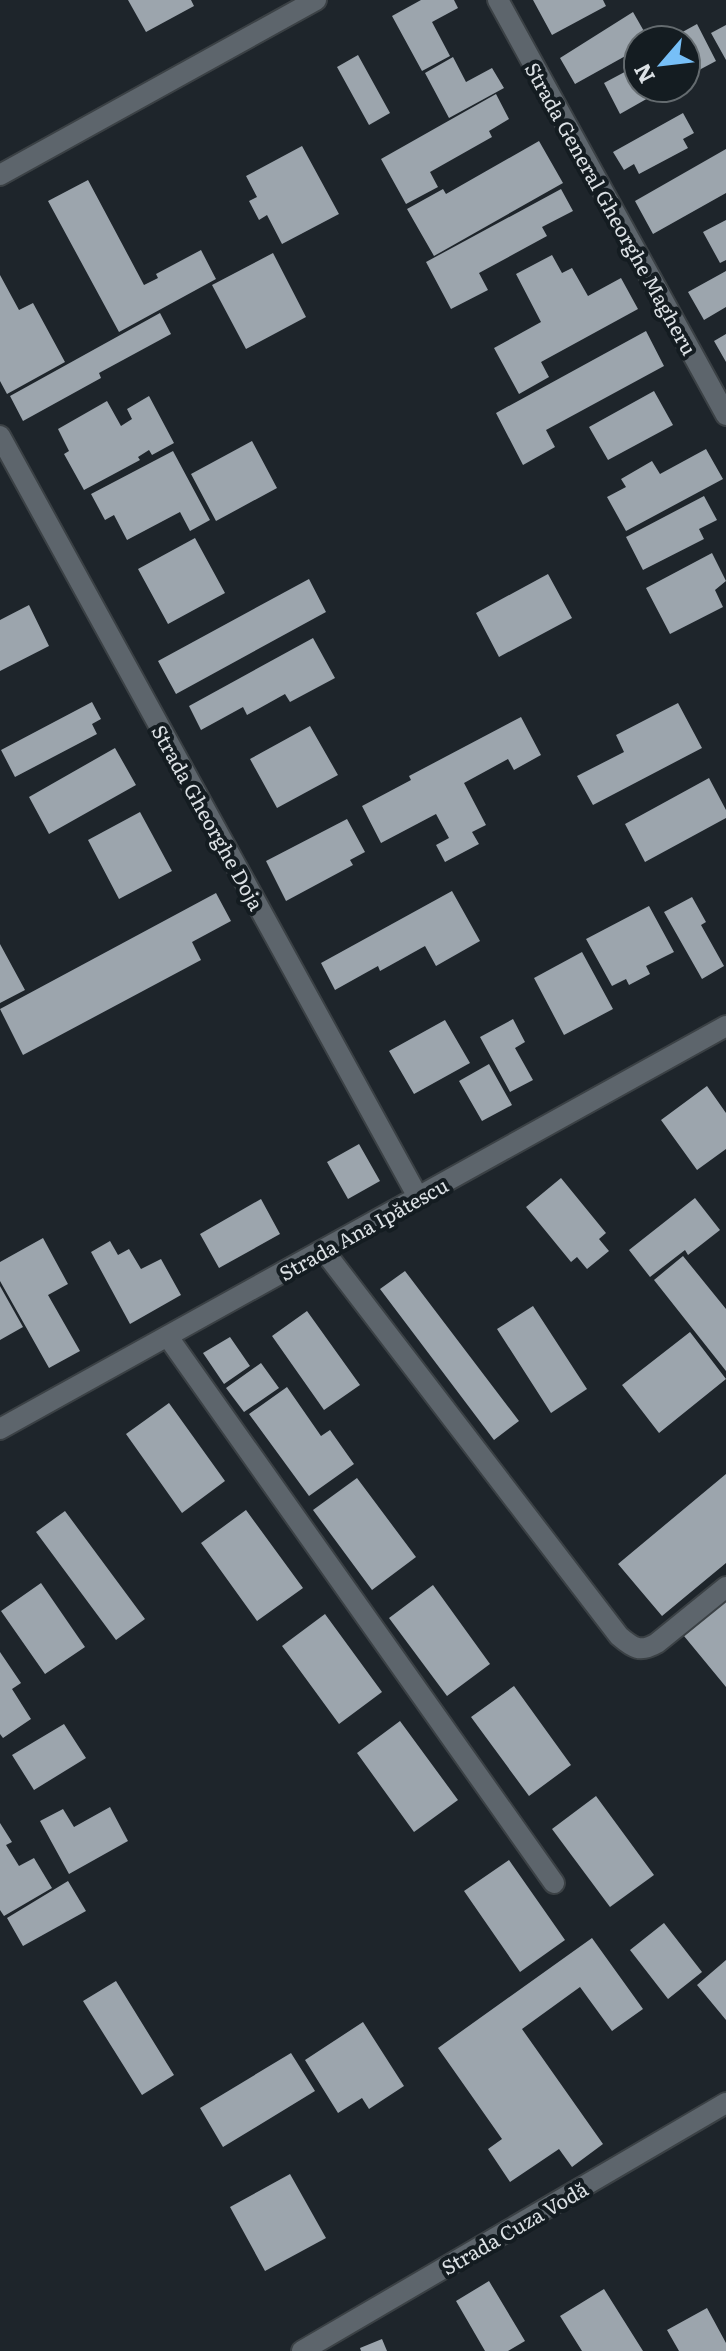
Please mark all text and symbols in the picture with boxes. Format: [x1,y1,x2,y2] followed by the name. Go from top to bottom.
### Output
[622,24,702,104] north arrow
[519,56,705,360] street label: Strada General Gheorghe Magheru
[624,58,662,90] text: N
[145,719,273,916] street label: Strada Gheorghe Doja
[273,1169,453,1287] street label: Strada Ana Ipătescu
[435,2173,593,2281] street label: Strada Cuza Vodă

